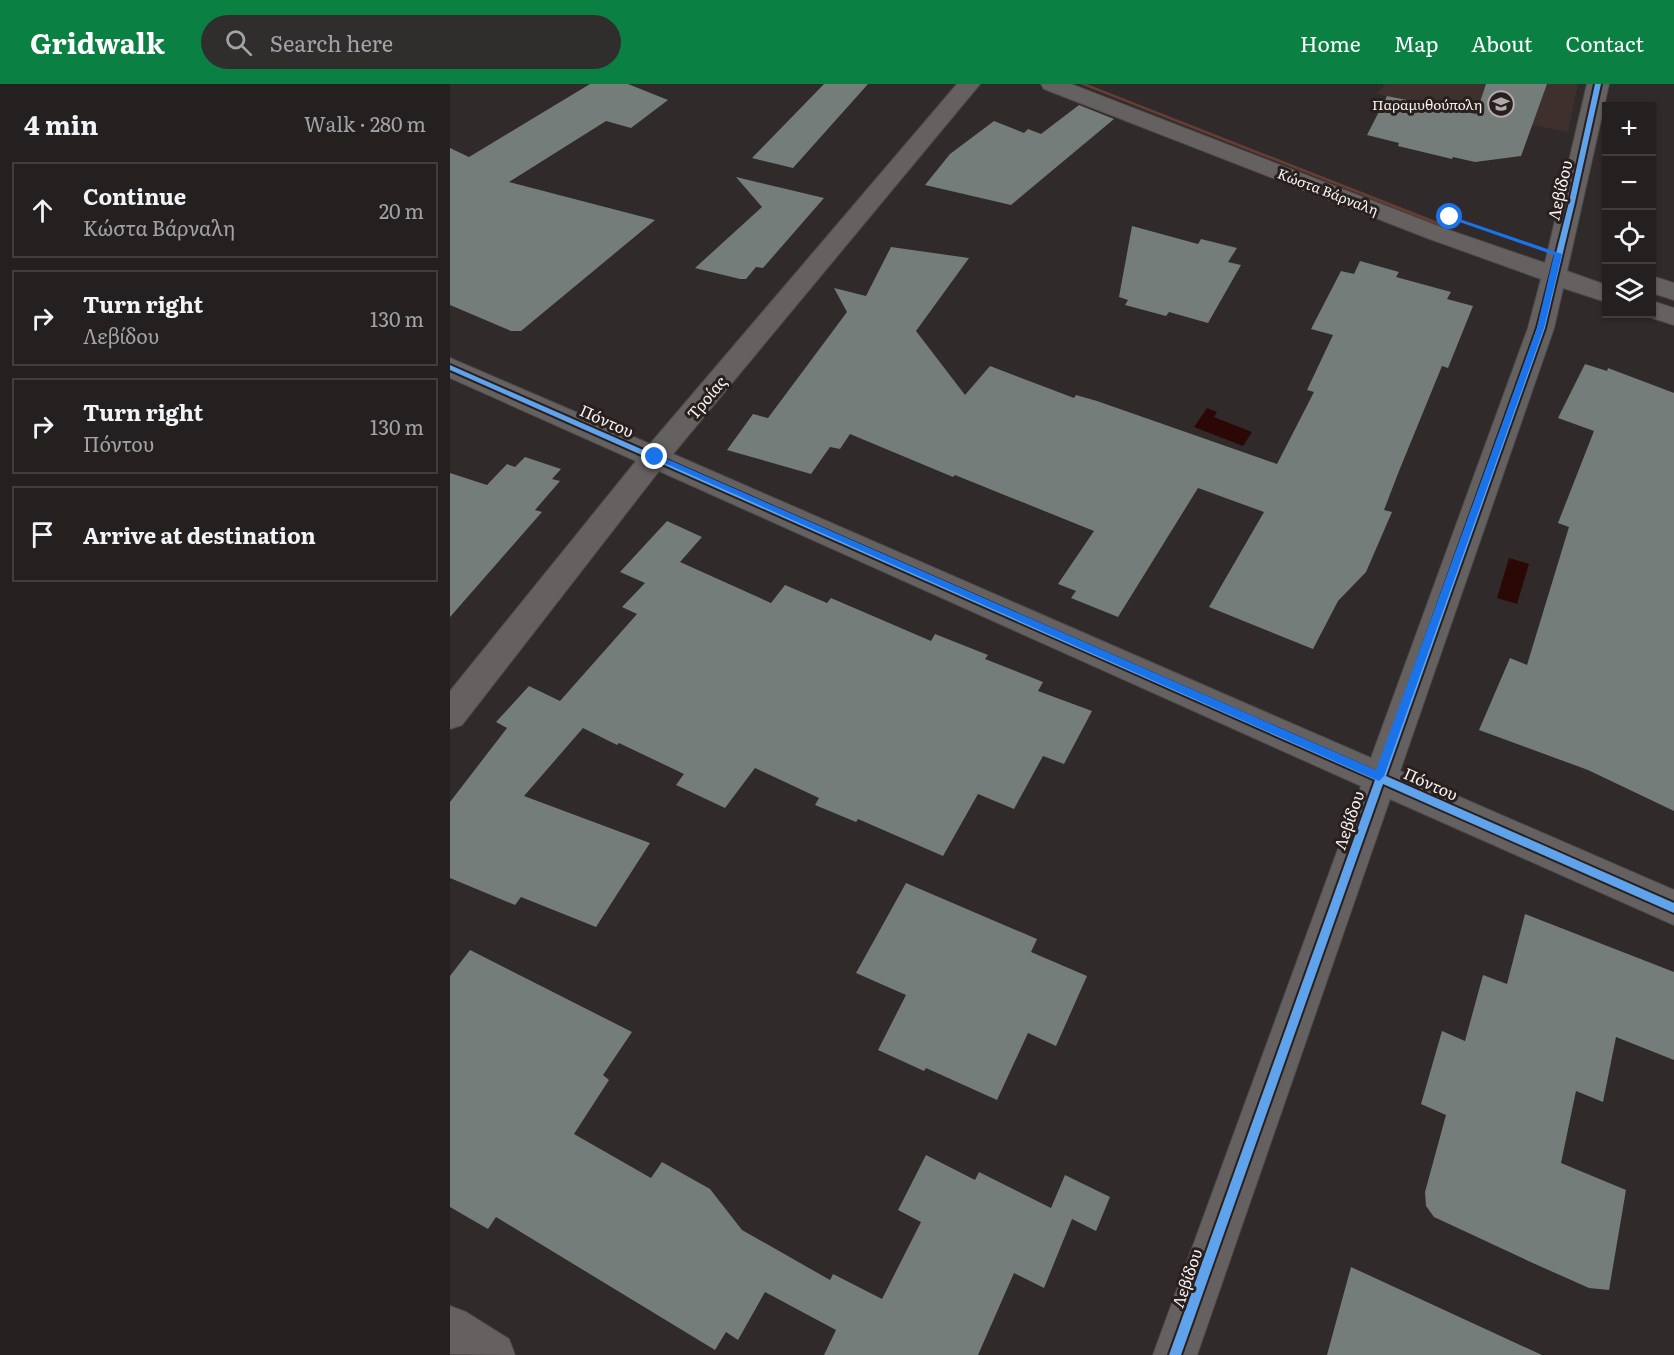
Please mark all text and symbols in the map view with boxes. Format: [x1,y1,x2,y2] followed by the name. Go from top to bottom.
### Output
[201,15,621,69] search box
[30,21,165,63] text: Gridwalk
[222,26,255,59] icon: search
[270,26,393,59] text: Search here
[1300,27,1361,58] text: Home
[1394,27,1438,58] text: Map
[1471,27,1533,58] text: About
[1566,27,1644,58] text: Contact
[1486,89,1516,119] school or university icon: Παραμυθούπολη
[1372,94,1482,114] place label: Παραμυθούπολη
[1602,102,1656,318] map controls
[1602,102,1656,156] button: +
[24,104,98,143] text: 4 min
[304,108,426,138] text: Walk · 280 m
[1602,156,1656,210] button: −
[1540,158,1578,222] street label: Λεβίδου
[1275,163,1381,219] street label: Κώστα Βάρναλη
[83,179,186,212] text: Continue
[26,194,59,227] icon: ahead
[379,195,424,225] text: 20 m
[1436,203,1462,229] route start
[1602,210,1656,264] button: locate
[83,212,235,242] text: Κώστα Βάρναλη
[1602,264,1656,318] button: layers
[83,287,203,320] text: Turn right
[26,302,59,335] icon: right
[370,303,424,333] text: 130 m
[83,320,159,350] text: Λεβίδου
[680,370,732,424] street label: Τροίας
[83,395,203,428] text: Turn right
[576,397,638,443] street label: Πόντου
[26,410,59,443] icon: right
[370,411,424,441] text: 130 m
[83,428,154,458] text: Πόντου
[641,443,667,469] route end
[26,518,59,551] icon: arrive
[83,518,316,551] text: Arrive at destination
[1400,760,1462,806] street label: Πόντου
[1327,787,1369,853] street label: Λεβίδου
[1165,1245,1207,1311] street label: Λεβίδου

